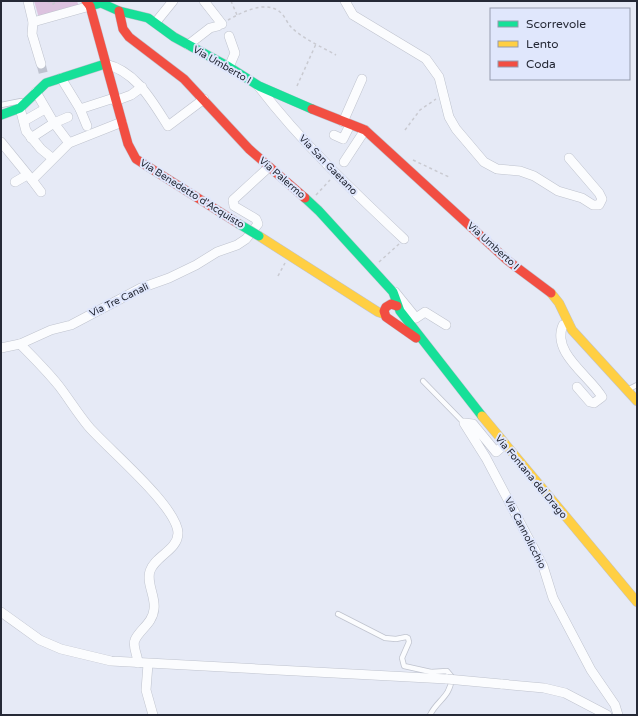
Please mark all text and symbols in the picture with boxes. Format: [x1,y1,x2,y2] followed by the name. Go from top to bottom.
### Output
[490,8,630,80] legend
[526,17,586,31] text: Scorrevole
[526,37,559,51] text: Lento
[191,43,253,87] street label: Via Umberto I
[526,57,556,71] text: Coda
[296,133,360,197] street label: Via San Gaetano
[257,155,307,201] street label: Via Palermo
[138,157,246,231] street label: Via Benedetto d'Acquisto
[465,220,521,272] street label: Via Umberto I
[87,281,151,319] street label: Via Tre Canali
[493,433,569,521] street label: Via Fontana del Drago
[502,495,548,571] street label: Via Cannolicchio

